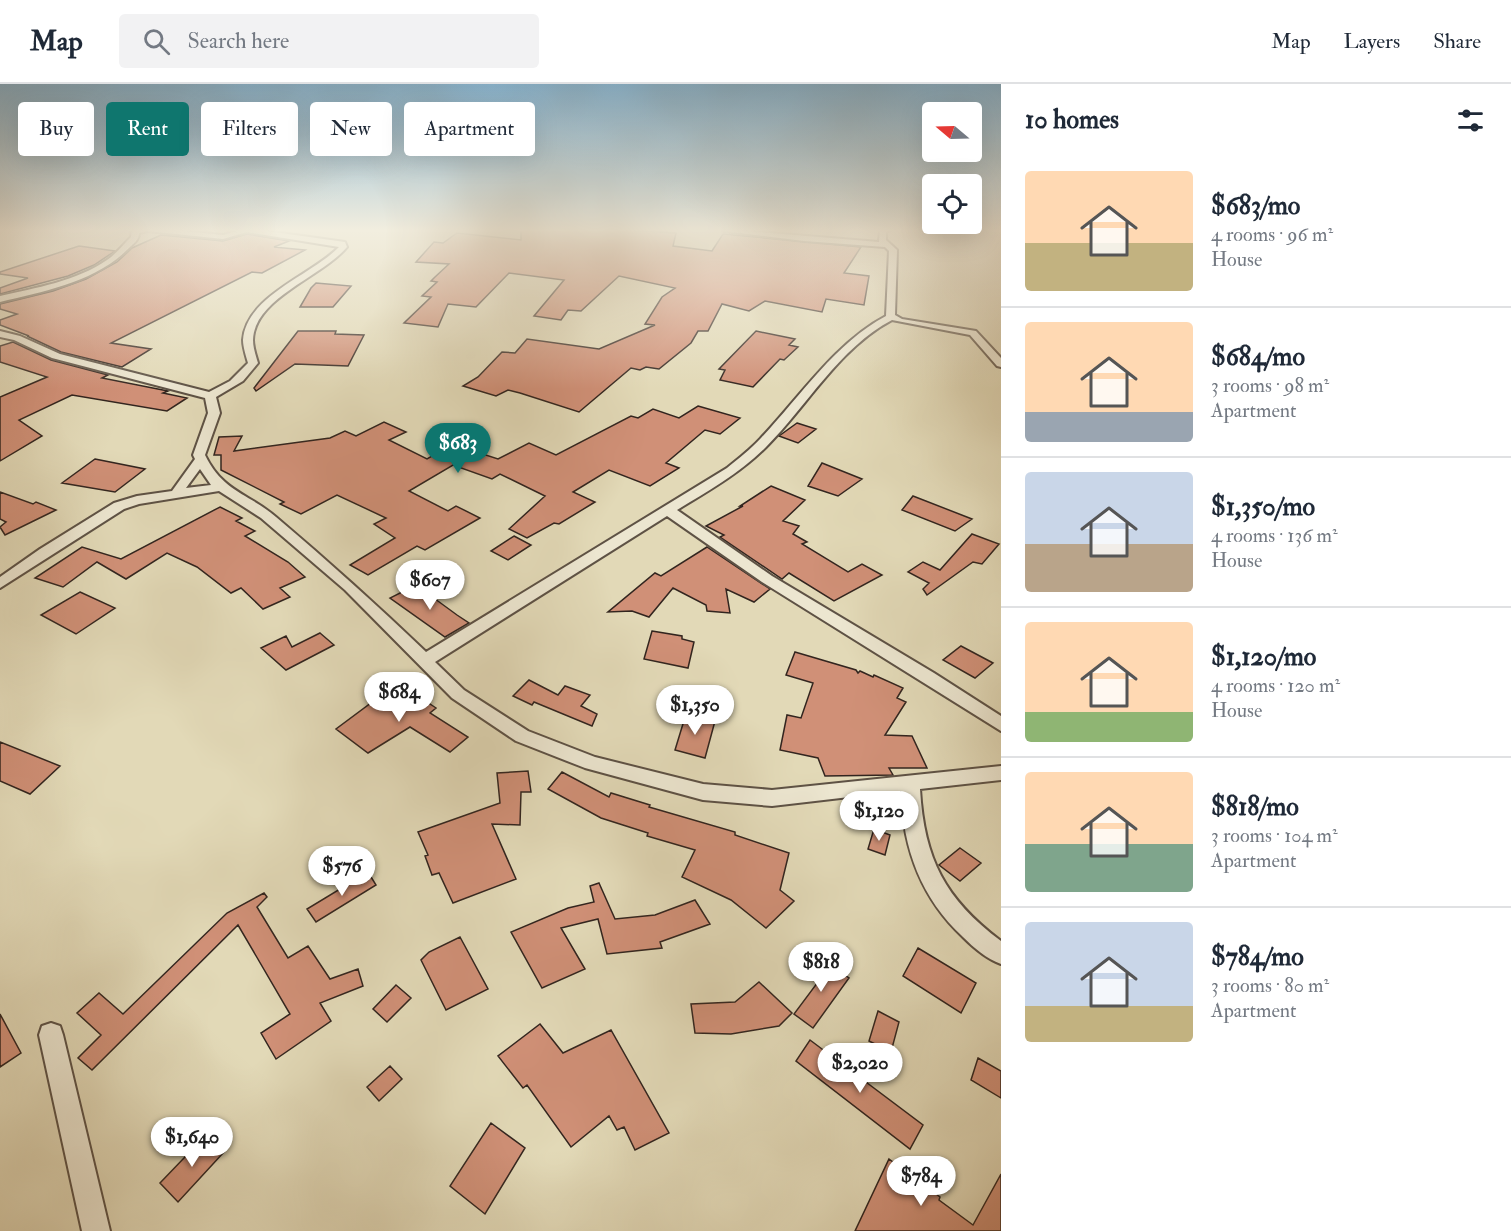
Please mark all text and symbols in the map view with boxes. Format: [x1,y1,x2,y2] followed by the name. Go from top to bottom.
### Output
[119,14,539,68] search box
[30,24,83,59] text: Map
[140,25,173,58] icon: search
[188,27,289,55] text: Search here
[1271,28,1311,55] text: Map
[1344,28,1400,55] text: Layers
[1433,28,1481,55] text: Share
[18,102,94,156] chip: Buy
[106,102,189,156] chip: Rent
[201,102,298,156] chip: Filters
[310,102,392,156] chip: New
[404,102,535,156] chip: Apartment
[922,102,982,162] north arrow
[922,102,982,234] map controls
[1025,104,1119,136] text: 10 homes
[1454,104,1487,137] icon: filters
[922,174,982,234] button: locate
[1211,190,1300,222] text: $683/mo
[1073,195,1145,267] icon: home
[1211,222,1333,247] text: 4 rooms · 96 m²
[1211,247,1262,272] text: House
[1211,341,1305,373] text: $684/mo
[1073,346,1145,418] icon: home
[1211,373,1329,398] text: 3 rooms · 98 m²
[1211,398,1296,423] text: Apartment
[422,423,494,474] pin: $683
[439,430,477,455] text: $683
[1211,491,1315,523] text: $1,350/mo
[1073,496,1145,568] icon: home
[1211,523,1338,548] text: 4 rooms · 136 m²
[1211,548,1262,573] text: House
[394,560,466,611] pin: $607
[410,567,450,592] text: $607
[1211,641,1316,673] text: $1,120/mo
[1073,646,1145,718] icon: home
[363,672,435,723] pin: $684
[1211,673,1340,698] text: 4 rooms · 120 m²
[378,679,420,704] text: $684
[646,685,744,736] pin: $1,350
[670,692,720,717] text: $1,350
[1211,698,1262,723] text: House
[830,791,928,842] pin: $1,120
[1211,791,1299,823] text: $818/mo
[1073,796,1145,868] icon: home
[854,798,904,823] text: $1,120
[1211,823,1338,848] text: 3 rooms · 104 m²
[306,846,378,897] pin: $576
[1211,848,1296,873] text: Apartment
[322,853,362,878] text: $576
[1211,941,1304,973] text: $784/mo
[785,942,857,993] pin: $818
[1073,946,1145,1018] icon: home
[802,949,840,974] text: $818
[1211,973,1329,998] text: 3 rooms · 80 m²
[1211,998,1296,1023] text: Apartment
[811,1043,909,1094] pin: $2,020
[832,1050,888,1075] text: $2,020
[143,1117,241,1168] pin: $1,640
[165,1124,219,1149] text: $1,640
[885,1156,957,1207] pin: $784
[901,1163,941,1188] text: $784

